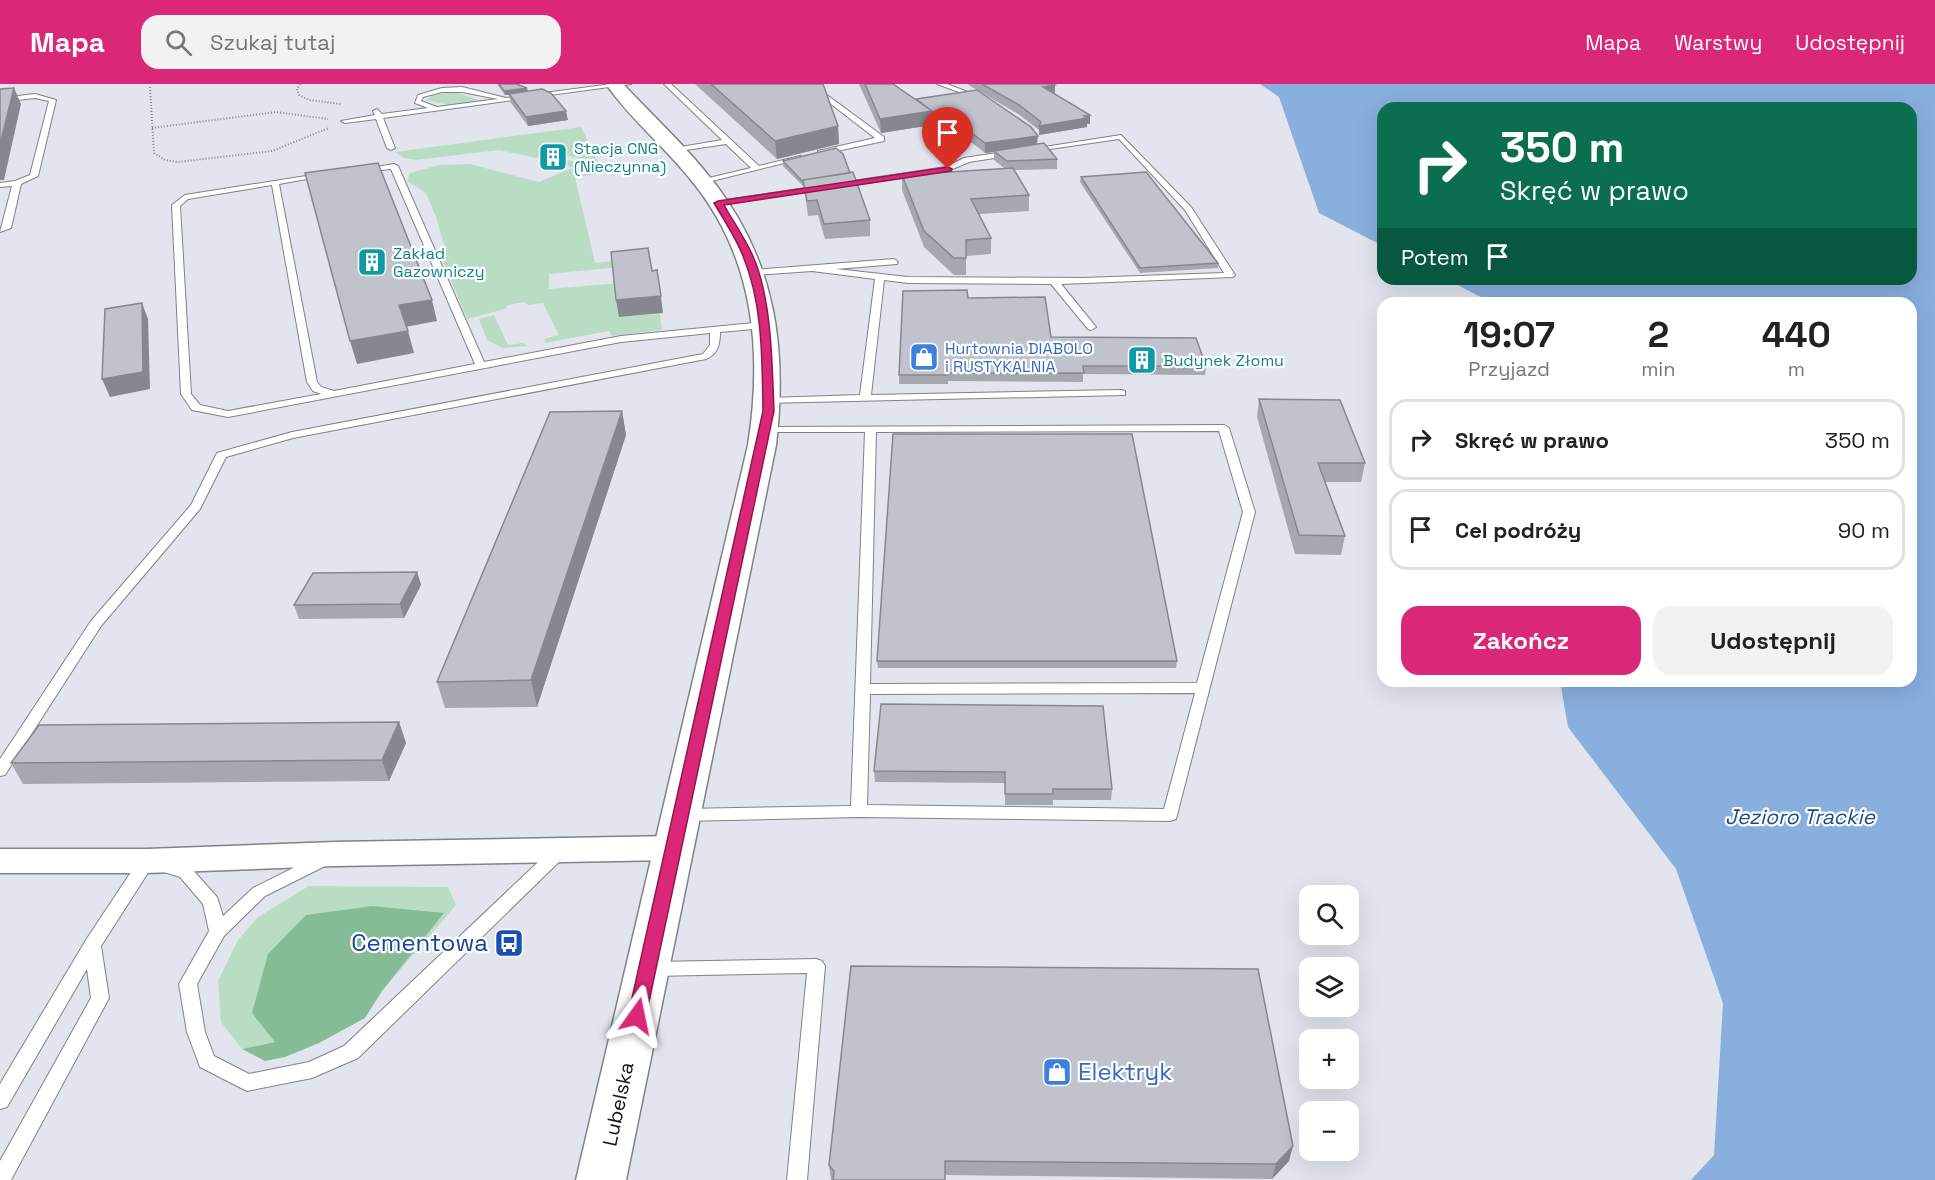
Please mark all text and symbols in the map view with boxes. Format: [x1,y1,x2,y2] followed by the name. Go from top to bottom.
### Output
[141,15,561,69] search box
[30,24,105,60] text: Mapa
[162,26,195,59] icon: search
[210,28,335,56] text: Szukaj tutaj
[1585,29,1641,56] text: Mapa
[1674,29,1762,56] text: Warstwy
[1795,29,1905,56] text: Udostępnij
[922,107,973,169] pin
[931,116,964,149] icon: arrive
[1500,121,1625,174] text: 350 m
[1401,126,1479,204] icon: right
[574,138,666,177] place label: Stacja CNG (Nieczynna)
[537,141,569,173] building icon: Stacja CNG (Nieczynna)
[1500,173,1689,208] text: Skręć w prawo
[1481,240,1514,273] icon: arrive
[393,243,484,282] place label: Zakład Gazowniczy
[1401,243,1469,271] text: Potem
[356,246,388,278] building icon: Zakład Gazowniczy
[1463,312,1555,358] text: 19:07
[1648,312,1669,358] text: 2
[1762,312,1831,358] text: 440
[945,338,1093,377] place label: Hurtownia DIABOLO i RUSTYKALNIA
[908,341,940,373] shop icon: Hurtownia DIABOLO i RUSTYKALNIA
[1126,344,1158,376] building icon: Budynek Złomu
[1163,350,1284,371] place label: Budynek Złomu
[1468,356,1550,382] text: Przyjazd
[1641,356,1676,382] text: min
[1788,356,1805,382] text: m
[1404,423,1437,456] icon: right
[1455,426,1609,454] text: Skręć w prawo
[1825,426,1890,454] text: 350 m
[1404,513,1437,546] icon: arrive
[1455,516,1581,544] text: Cel podróży
[1838,516,1890,544] text: 90 m
[1401,606,1641,675] button: Zakończ
[1653,606,1893,675] button: Udostępnij
[1725,803,1877,830] water label: Jezioro Trackie
[1299,885,1359,1161] map controls
[1299,885,1359,945] button: search
[351,927,488,958] place label: Cementowa
[493,927,525,959] bus stop icon: Cementowa
[1299,957,1359,1017] button: layers
[605,984,669,1048] position arrow
[1299,1029,1359,1089] button: +
[1041,1056,1073,1088] shop icon: Elektryk
[1078,1056,1172,1087] place label: Elektryk
[596,1060,640,1148] street label: Lubelska
[1299,1101,1359,1161] button: −

